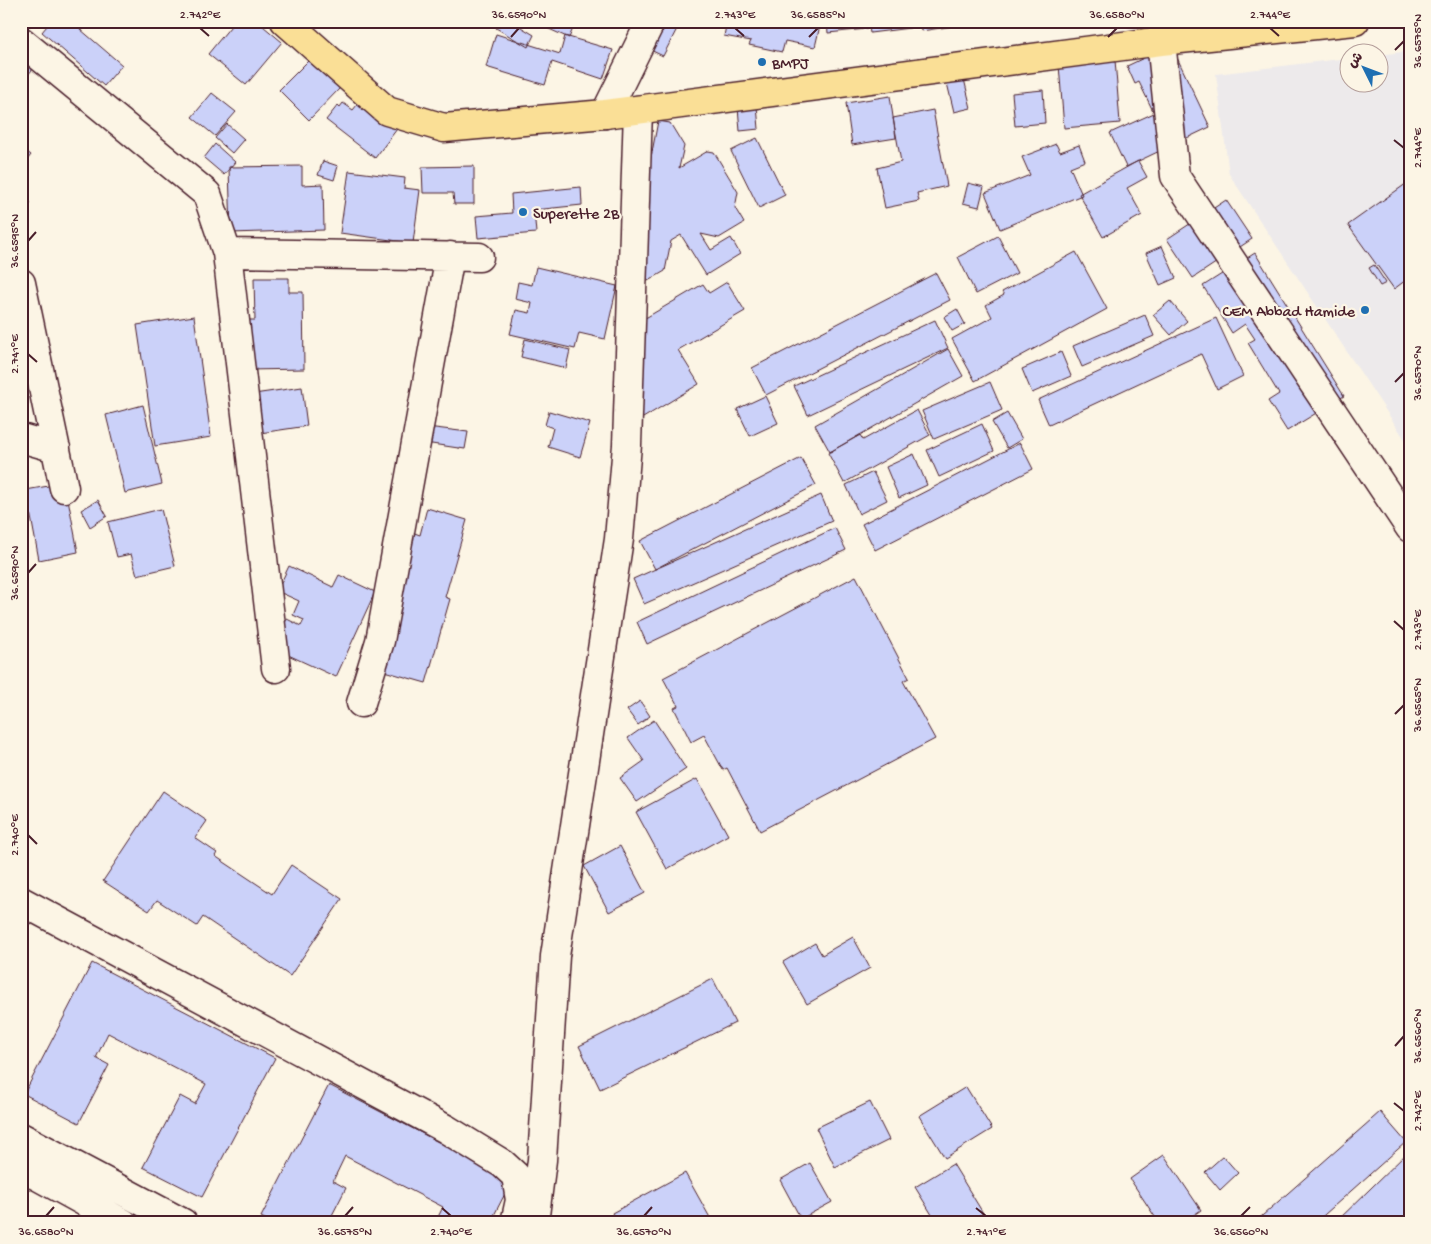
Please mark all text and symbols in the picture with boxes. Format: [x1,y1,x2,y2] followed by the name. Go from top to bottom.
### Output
[180,9,221,23] text: 2.742°E
[491,9,546,23] text: 36.6590°N
[715,9,756,23] text: 2.743°E
[790,9,845,23] text: 36.6585°N
[1088,9,1145,23] text: 36.6580°N
[1250,9,1291,23] text: 2.744°E
[1412,14,1426,69] text: 36.6575°N
[1338,42,1388,92] north arrow
[1345,50,1368,72] text: ش
[756,56,768,68] marker: BMPJ
[771,56,810,75] place label: BMPJ
[1412,127,1426,168] text: 2.744°E
[517,206,529,218] marker: Superette 2B
[533,206,620,225] place label: Superette 2B
[9,214,23,269] text: 36.6595°N
[1223,304,1356,323] place label: CEM Abbad Hamide
[1359,304,1371,316] marker: CEM Abbad Hamide
[9,334,23,374] text: 2.741°E
[1412,345,1426,401] text: 36.6570°N
[9,546,23,601] text: 36.6590°N
[1412,609,1426,650] text: 2.743°E
[1412,678,1426,733] text: 36.6565°N
[9,814,23,856] text: 2.740°E
[1412,1009,1426,1064] text: 36.6560°N
[1412,1090,1426,1131] text: 2.742°E
[17,1226,74,1240] text: 36.6580°N
[317,1226,372,1240] text: 36.6575°N
[430,1226,472,1240] text: 2.740°E
[616,1226,672,1240] text: 36.6570°N
[966,1226,1006,1240] text: 2.741°E
[1213,1226,1268,1240] text: 36.6560°N

